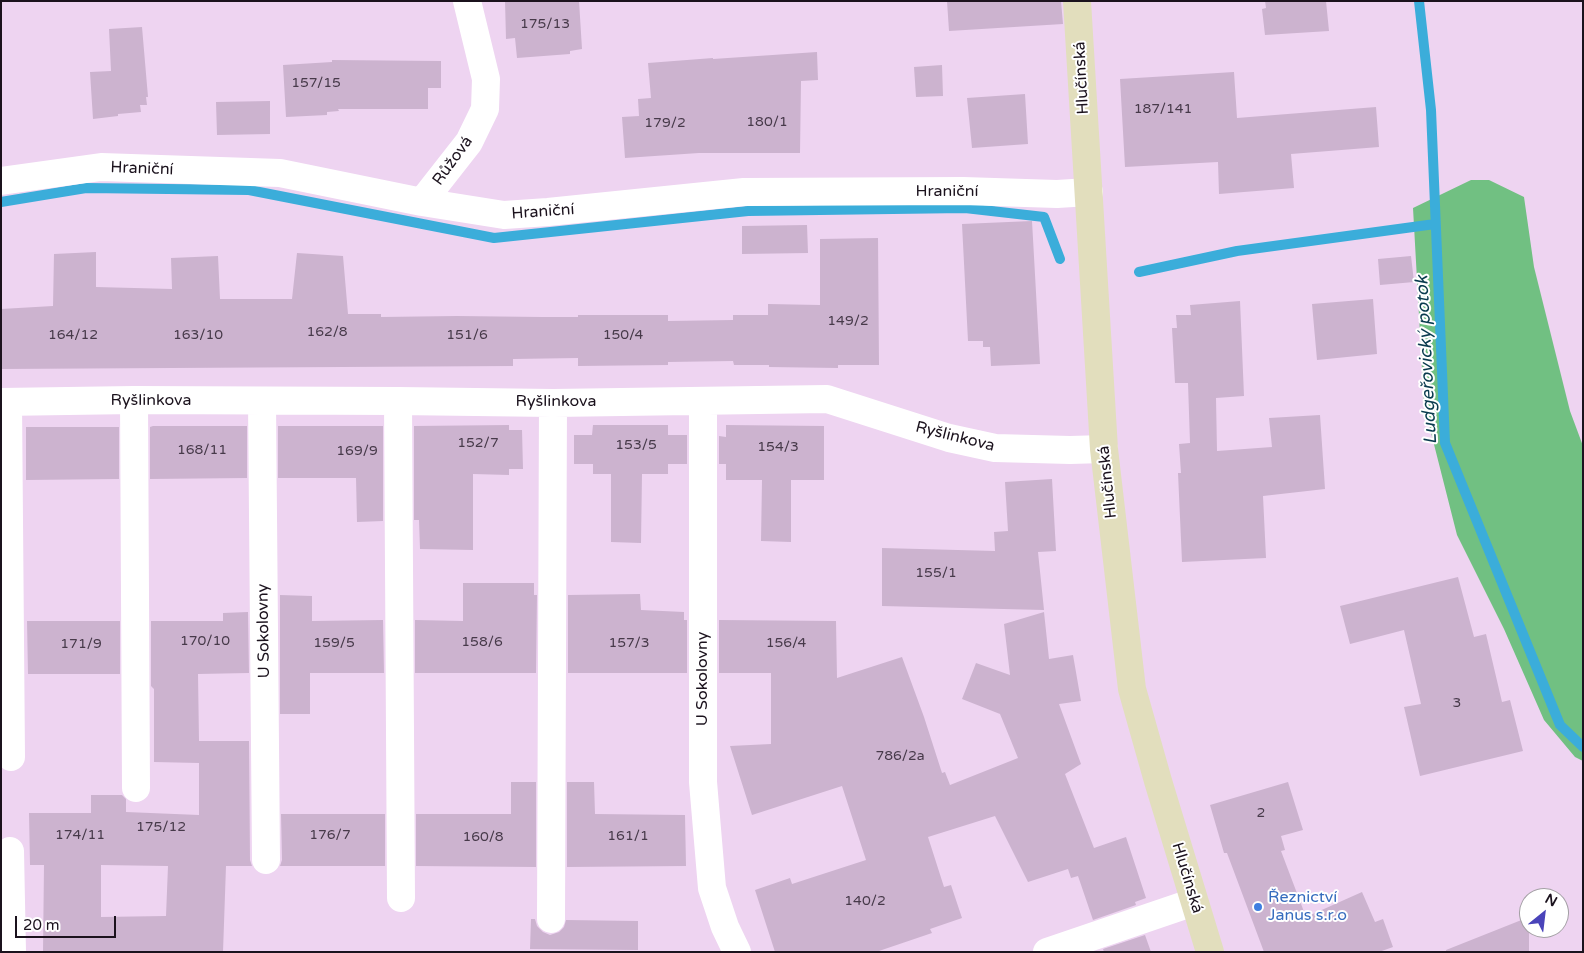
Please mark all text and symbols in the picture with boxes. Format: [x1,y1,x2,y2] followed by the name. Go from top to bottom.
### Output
[520,16,570,32] house number: 175/13
[1070,41,1094,115] street label: Hlučínská
[291,75,341,91] house number: 157/15
[1134,101,1192,117] house number: 187/141
[746,114,788,130] house number: 180/1
[644,115,686,131] house number: 179/2
[429,133,477,189] street label: Růžová
[110,158,174,180] street label: Hraniční
[915,182,979,202] street label: Hraniční
[511,200,575,224] street label: Hraniční
[1412,275,1442,445] water label: Ludgeřovický potok
[827,313,869,329] house number: 149/2
[306,324,348,340] house number: 162/8
[48,327,98,343] house number: 164/12
[173,327,223,343] house number: 163/10
[446,327,488,343] house number: 151/6
[603,327,643,343] house number: 150/4
[111,391,191,411] street label: Ryšlinkova
[516,392,596,412] street label: Ryšlinkova
[913,418,997,456] street label: Ryšlinkova
[457,435,499,451] house number: 152/7
[615,437,657,453] house number: 153/5
[757,439,799,455] house number: 154/3
[177,442,227,458] house number: 168/11
[336,443,378,459] house number: 169/9
[1095,445,1121,519] street label: Hlučínská
[915,565,957,581] house number: 155/1
[254,584,274,678] street label: U Sokolovny
[693,632,713,726] street label: U Sokolovny
[180,633,230,649] house number: 170/10
[461,634,503,650] house number: 158/6
[313,635,355,651] house number: 159/5
[609,635,649,651] house number: 157/3
[766,635,806,651] house number: 156/4
[60,636,102,652] house number: 171/9
[1453,695,1461,711] house number: 3
[875,748,925,764] house number: 786/2a
[1257,805,1265,821] house number: 2
[136,819,186,835] house number: 175/12
[55,827,105,843] house number: 174/11
[309,827,351,843] house number: 176/7
[607,828,649,844] house number: 161/1
[462,829,504,845] house number: 160/8
[1167,840,1207,916] street label: Hlučínská
[1268,888,1347,926] place label: Řeznictví Janus s.r.o
[1519,888,1569,938] north arrow
[1542,890,1560,910] text: N
[844,893,886,909] house number: 140/2
[1252,901,1264,913] marker: Řeznictví Janus s.r.o
[18,906,119,938] scale bar
[23,916,60,934] text: 20 m

